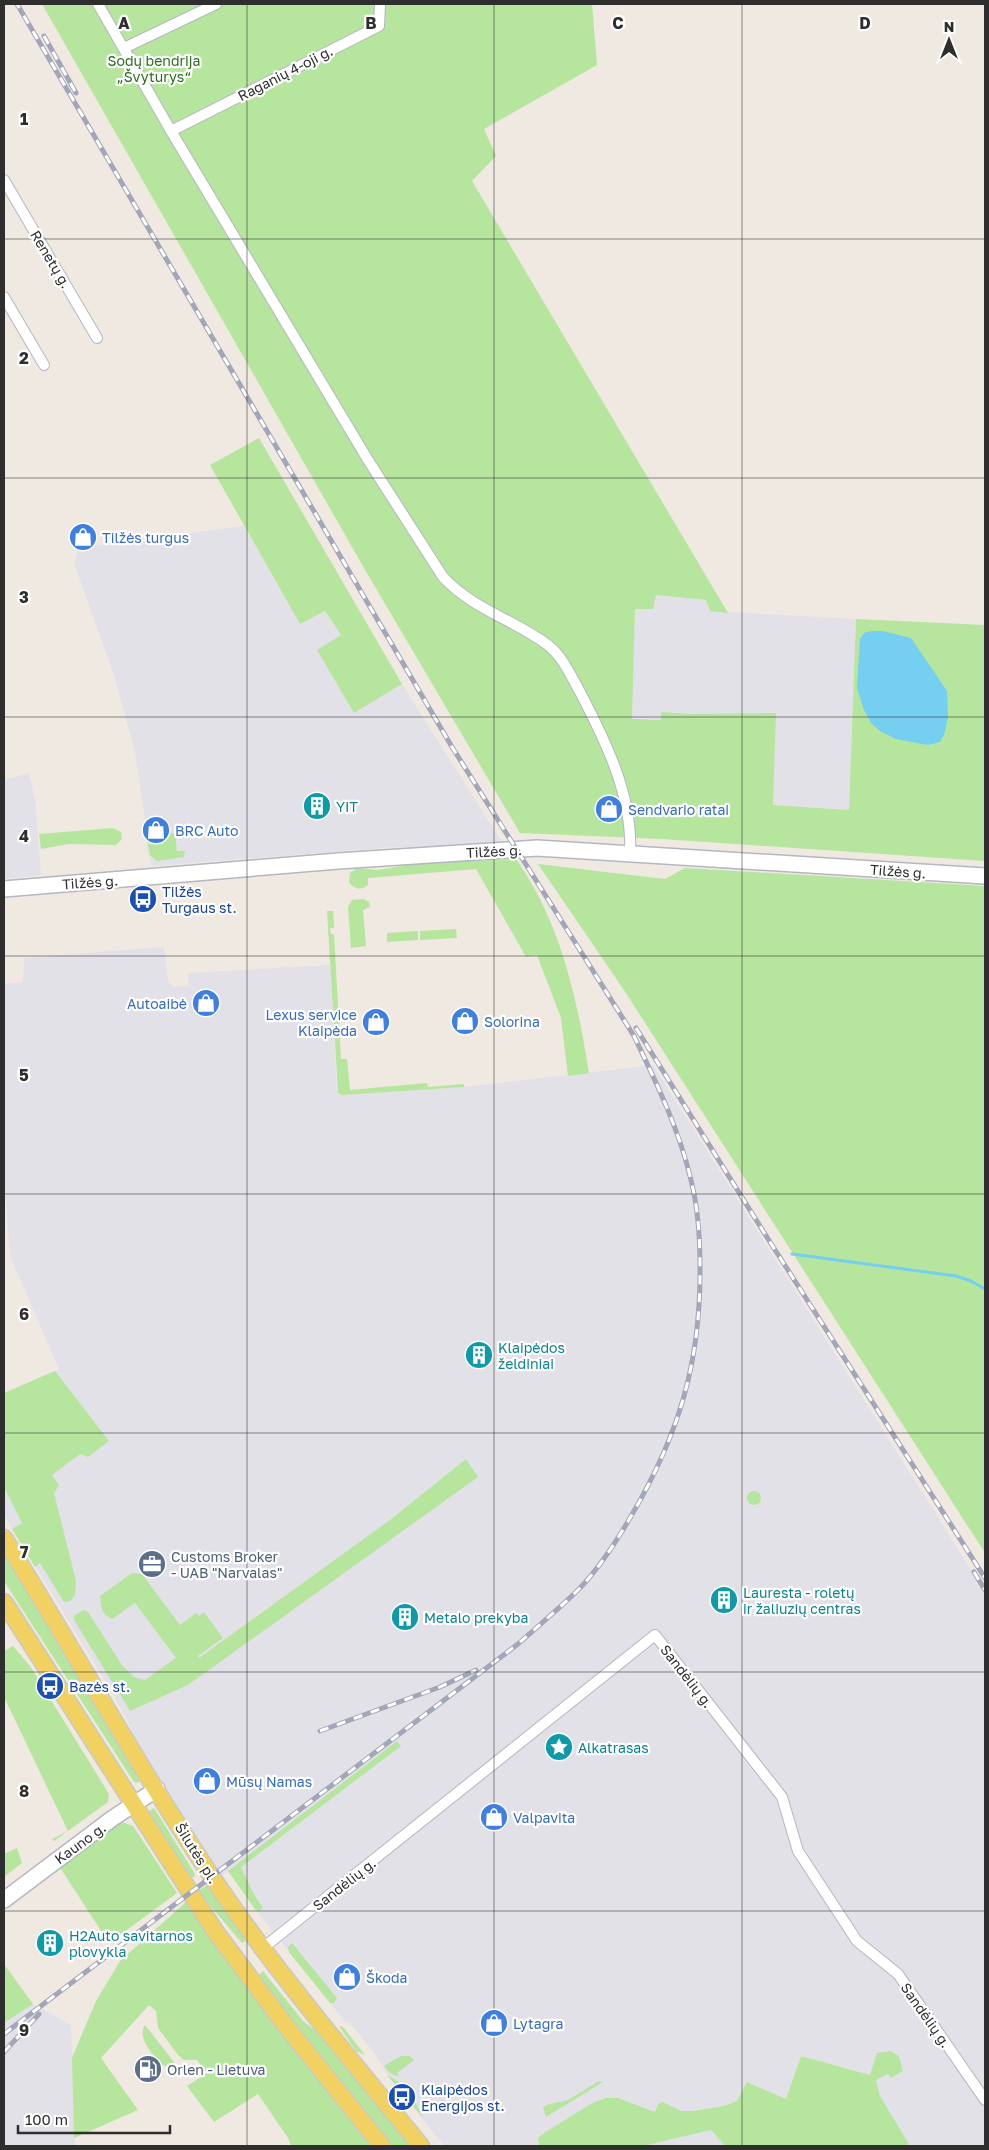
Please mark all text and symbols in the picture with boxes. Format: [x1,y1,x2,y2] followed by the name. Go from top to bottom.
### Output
[118,13,130,33] text: A
[365,13,377,33] text: B
[612,13,624,33] text: C
[859,13,871,33] text: D
[924,15,974,65] north arrow
[944,18,954,35] text: N
[235,42,335,104] street label: Raganių 4-oji g.
[108,52,200,85] park label: Sodų bendrija „Švyturys“
[20,109,28,129] text: 1
[27,227,75,291] street label: Renetų g.
[19,348,29,368] text: 2
[68,522,98,552] shop icon: Tilžės turgus
[102,529,189,546] place label: Tilžės turgus
[19,587,29,607] text: 3
[302,791,332,821] building icon: YIT
[594,794,624,824] shop icon: Sendvario ratai
[336,798,358,815] place label: YIT
[628,801,729,818] place label: Sendvario ratai
[141,815,171,845] shop icon: BRC Auto
[175,822,239,839] place label: BRC Auto
[19,826,29,846] text: 4
[466,841,522,861] street label: Tilžės g.
[869,861,927,881] street label: Tilžės g.
[61,872,119,892] street label: Tilžės g.
[162,883,237,916] place label: Tilžės Turgaus st.
[128,884,158,914] bus stop icon: Tilžės Turgaus st.
[191,988,221,1018] shop icon: Autoaibė
[127,995,187,1012] place label: Autoaibė
[265,1006,357,1039] place label: Lexus service Klaipėda
[450,1006,480,1036] shop icon: Solorina
[361,1007,391,1037] shop icon: Lexus service Klaipėda
[484,1013,540,1030] place label: Solorina
[19,1065,29,1085] text: 5
[19,1304,29,1324] text: 6
[498,1339,565,1372] place label: Klaipėdos želdiniai
[464,1340,494,1370] building icon: Klaipėdos želdiniai
[20,1542,29,1562] text: 7
[171,1548,282,1581] place label: Customs Broker - UAB "Narvalas"
[137,1549,167,1579] office icon: Customs Broker - UAB "Narvalas"
[743,1584,861,1617] place label: Lauresta - roletų ir žaliuzių centras
[709,1585,739,1615] building icon: Lauresta - roletų ir žaliuzių centras
[390,1602,420,1632] building icon: Metalo prekyba
[424,1609,528,1626] place label: Metalo prekyba
[657,1641,717,1711] street label: Sandėlių g.
[35,1671,65,1701] bus stop icon: Bazės st.
[69,1678,130,1695] place label: Bazės st.
[544,1732,574,1762] place icon: Alkatrasas
[578,1739,649,1756] place label: Alkatrasas
[192,1766,222,1796] shop icon: Mūsų Namas
[226,1773,312,1790] place label: Mūsų Namas
[19,1781,29,1801] text: 8
[479,1802,509,1832] shop icon: Valpavita
[513,1809,575,1826] place label: Valpavita
[51,1819,109,1867] street label: Kauno g.
[172,1820,222,1886] street label: Šilutės pl.
[309,1854,379,1914] street label: Sandėlių g.
[69,1927,193,1960] place label: H2Auto savitarnos plovykla
[35,1928,65,1958] building icon: H2Auto savitarnos plovykla
[332,1962,362,1992] shop icon: Škoda
[366,1969,408,1986] place label: Škoda
[897,1979,955,2051] street label: Sandėlių g.
[479,2008,509,2038] shop icon: Lytagra
[513,2015,563,2032] place label: Lytagra
[19,2020,29,2040] text: 9
[133,2054,163,2084] fuel station icon: Orlen - Lietuva
[167,2061,265,2078] place label: Orlen - Lietuva
[421,2081,505,2114] place label: Klaipėdos Energijos st.
[387,2082,417,2112] bus stop icon: Klaipėdos Energijos st.
[18,2102,170,2134] scale bar
[25,2110,68,2128] text: 100 m

